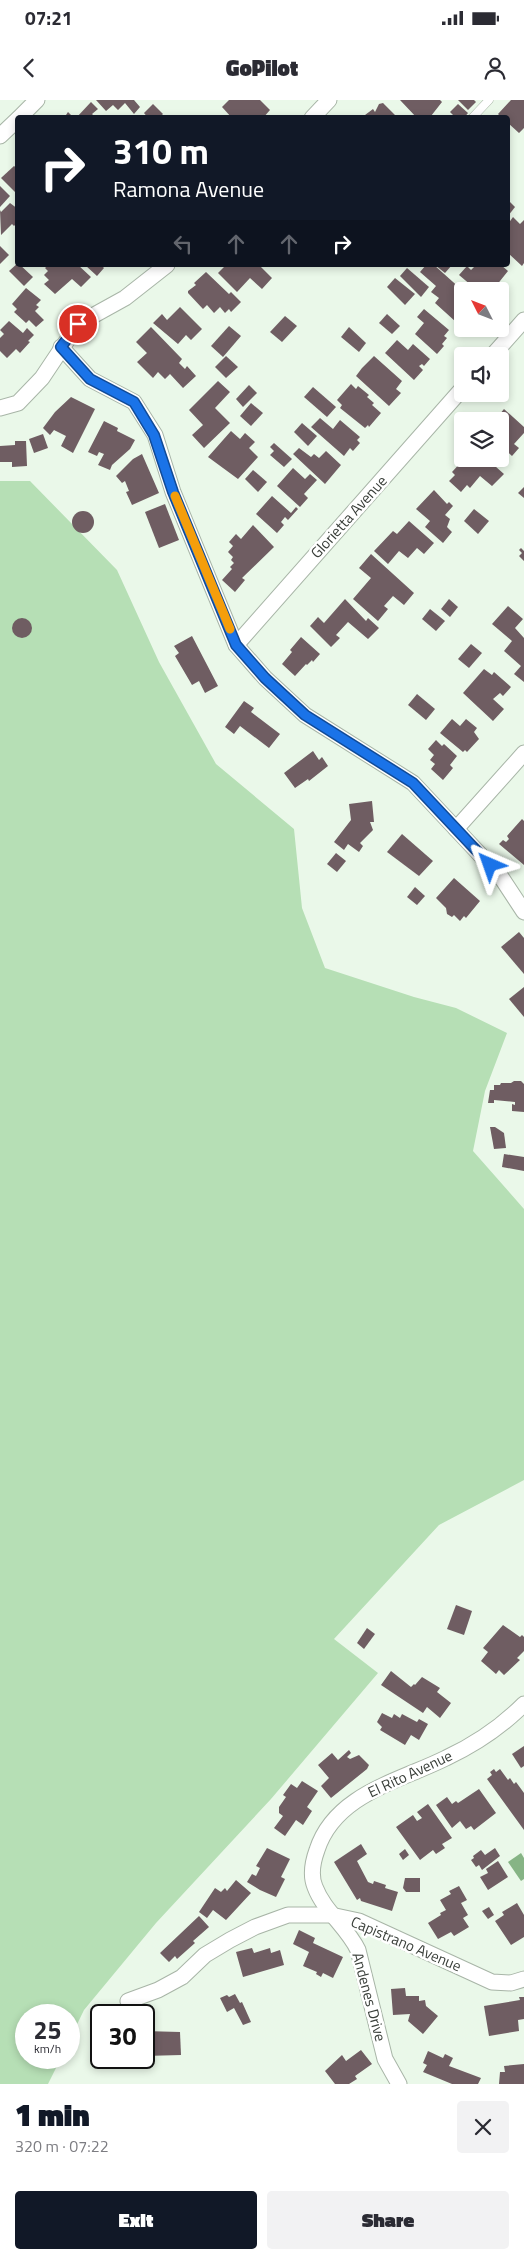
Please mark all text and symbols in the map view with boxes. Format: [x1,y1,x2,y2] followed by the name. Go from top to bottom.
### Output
[25,3,72,32] text: 07:21
[226,51,298,85] text: GoPilot
[15,54,43,82] icon: back
[481,54,509,82] icon: person
[113,124,209,178] text: 310 m
[30,135,95,200] icon: right
[113,172,264,206] text: Ramona Avenue
[169,230,197,258] icon: left
[222,230,250,258] icon: ahead
[275,230,303,258] icon: ahead
[328,230,356,258] icon: right
[454,282,509,338] north arrow
[454,282,509,467] map controls
[57,303,99,345] pin
[64,310,92,338] icon: arrive
[454,347,509,402] button: sound
[454,412,509,467] button: layers
[305,470,392,563] street label: Glorietta Avenue
[463,838,515,890] position arrow
[364,1744,456,1803] street label: El Rito Avenue
[347,1910,465,1977] street label: Capistrano Avenue
[347,1950,392,2044] street label: Andenes Drive
[90,2004,155,2069] speed limit sign: 30
[33,2011,62,2049] text: 25
[34,2039,61,2058] text: km/h
[15,2092,90,2138] text: 1 min
[457,2101,509,2153] button: close
[15,2134,109,2158] text: 320 m · 07:22
[15,2191,257,2249] button: Exit
[267,2191,509,2249] button: Share

